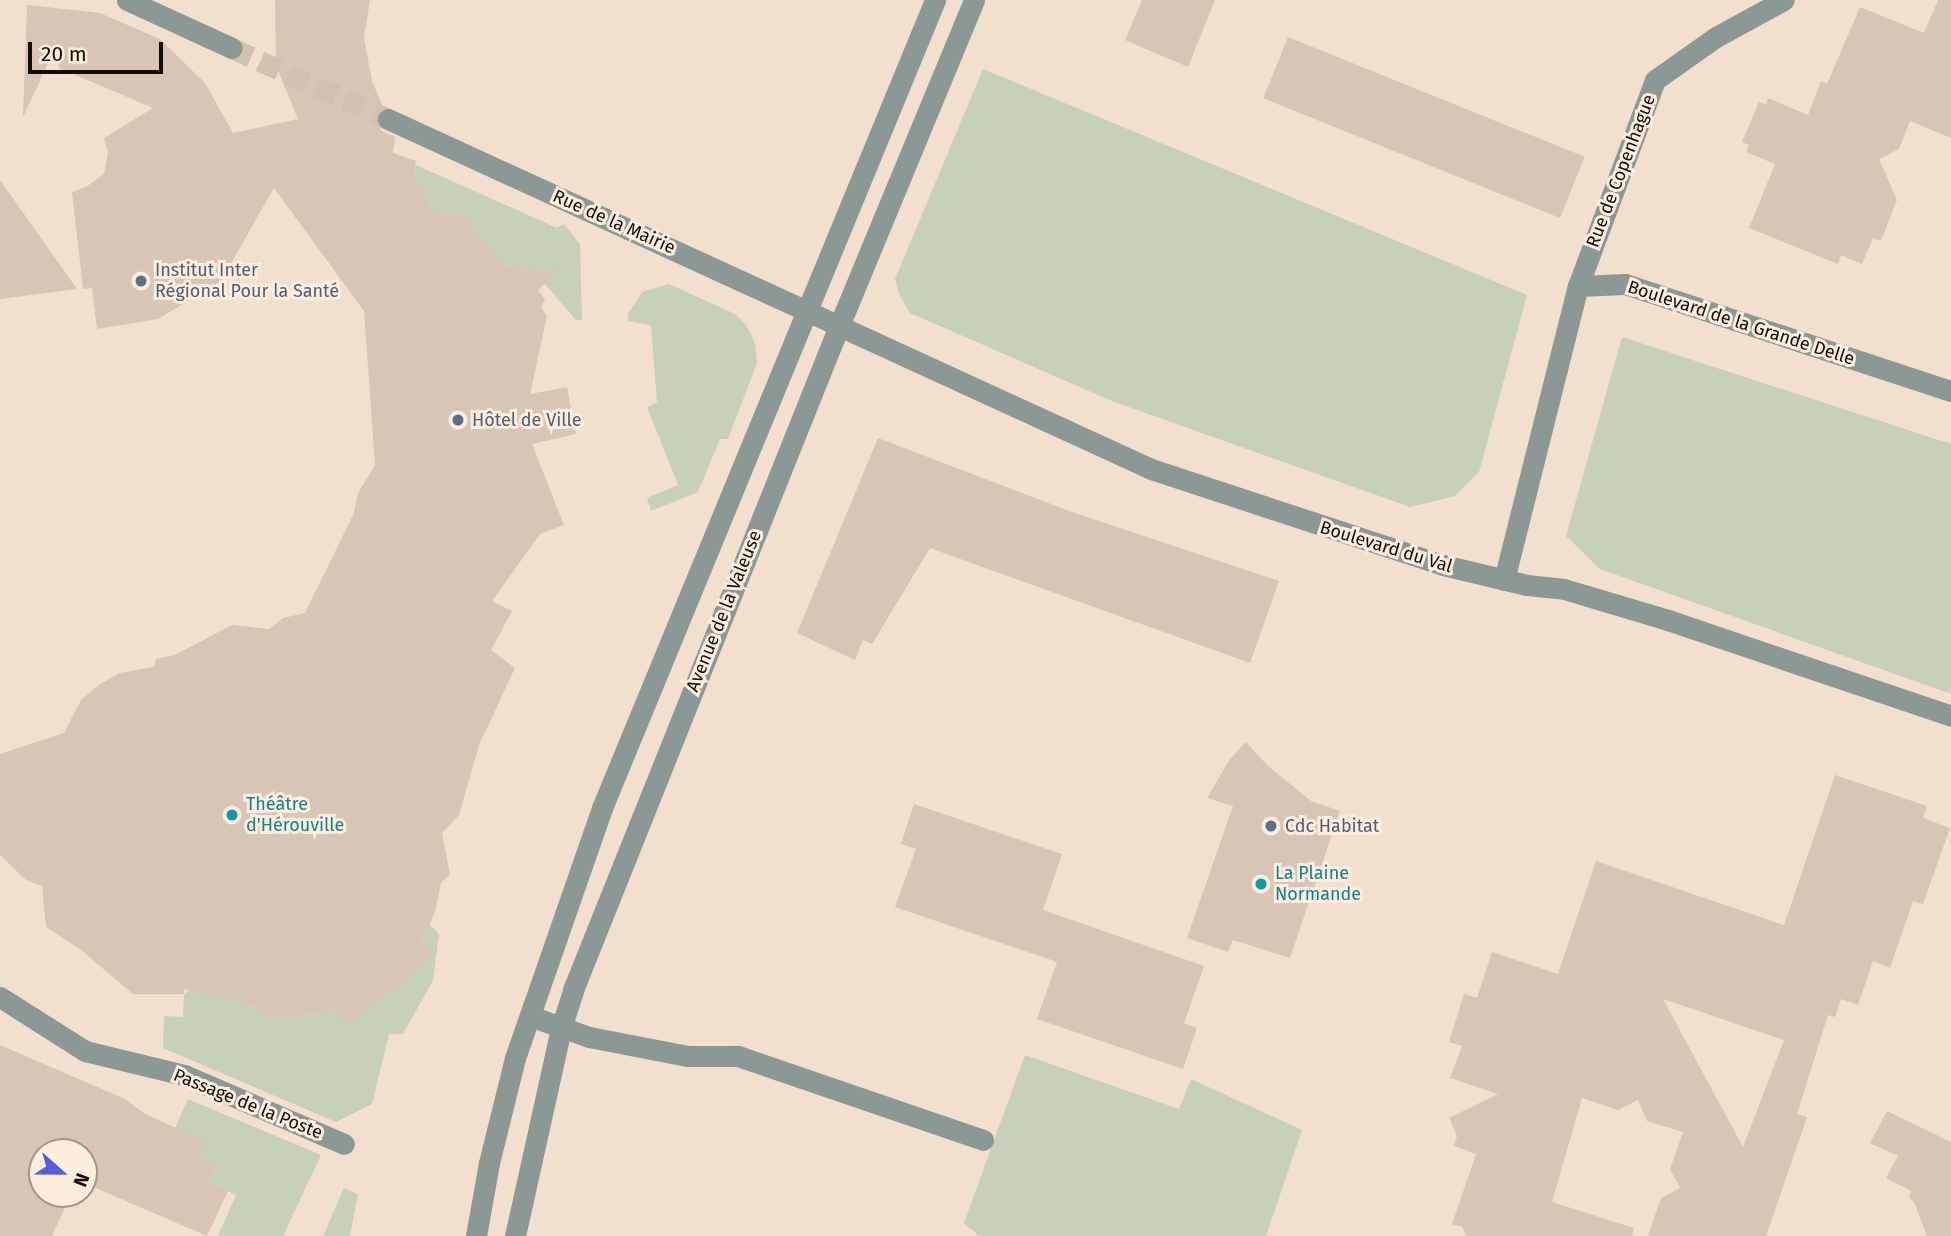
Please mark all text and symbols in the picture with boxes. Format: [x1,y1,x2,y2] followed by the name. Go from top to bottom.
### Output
[32,28,166,72] scale bar
[41,41,87,67] text: 20 m
[1582,91,1660,251] street label: Rue de Copenhague
[549,185,679,259] street label: Rue de la Mairie
[155,260,339,302] place label: Institut Inter Régional Pour la Santé
[133,273,149,289] marker: Institut Inter Régional Pour la Santé
[1625,276,1857,370] street label: Boulevard de la Grande Delle
[472,409,582,431] place label: Hôtel de Ville
[450,412,466,428] marker: Hôtel de Ville
[1317,517,1455,577] street label: Boulevard du Val
[682,527,766,695] street label: Avenue de la Valeuse
[246,794,344,836] place label: Théâtre d'Hérouville
[224,807,240,823] marker: Théâtre d'Hérouville
[1285,815,1379,837] place label: Cdc Habitat
[1263,818,1279,834] marker: Cdc Habitat
[1275,863,1361,906] place label: La Plaine Normande
[1253,876,1269,892] marker: La Plaine Normande
[170,1064,326,1144] street label: Passage de la Poste
[28,1138,98,1208] north arrow
[68,1170,94,1190] text: N

